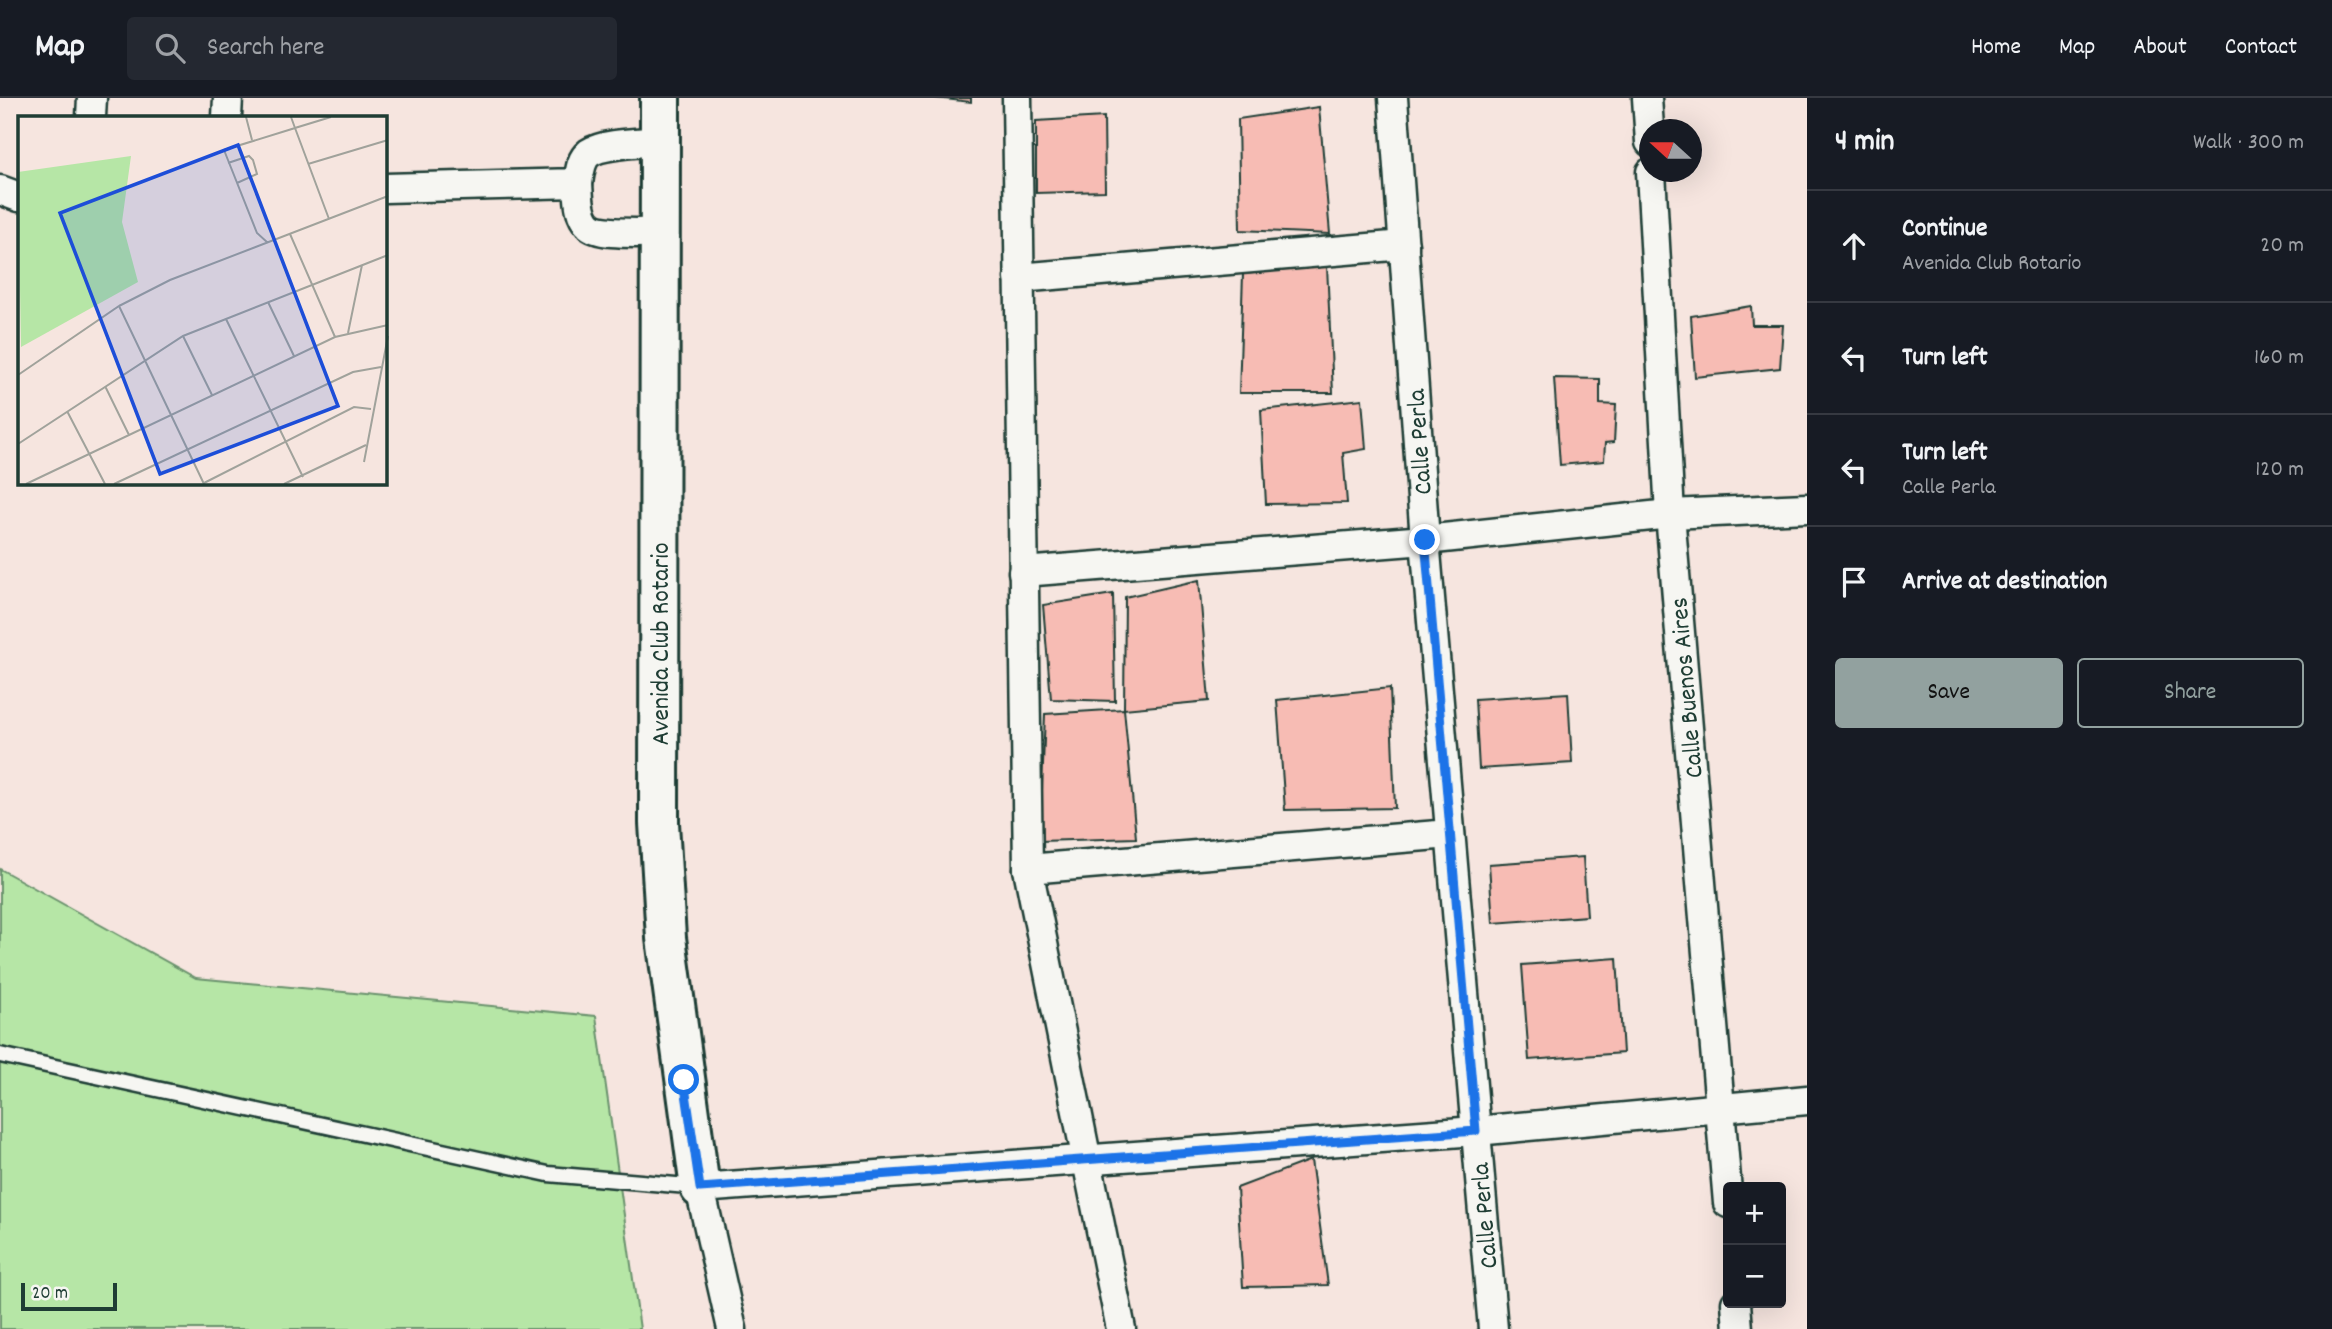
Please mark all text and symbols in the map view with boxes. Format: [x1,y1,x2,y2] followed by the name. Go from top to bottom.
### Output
[127,17,617,80] search box
[35,25,85,72] text: Map
[151,29,189,67] icon: search
[207,30,325,67] text: Search here
[1971,31,2021,65] text: Home
[2059,31,2095,65] text: Map
[2133,31,2187,65] text: About
[2225,31,2297,65] text: Contact
[18,116,387,485] inset map
[1639,119,1702,182] north arrow
[1835,122,1894,165] text: 4 min
[2193,127,2304,160] text: Walk · 300 m
[1902,211,1987,248] text: Continue
[1835,227,1873,265] icon: ahead
[2260,230,2304,263] text: 20 m
[1902,248,2082,281] text: Avenida Club Rotario
[1835,339,1873,377] icon: left
[1902,340,1988,377] text: Turn left
[2254,342,2304,375] text: 160 m
[1399,387,1444,496] street label: Calle Perla
[1902,435,1988,472] text: Turn left
[1835,451,1873,489] icon: left
[2255,454,2304,487] text: 120 m
[1902,472,1996,505] text: Calle Perla
[1409,524,1440,555] route end
[644,542,681,746] street label: Avenida Club Rotario
[1835,563,1873,601] icon: arrive
[1902,564,2107,601] text: Arrive at destination
[1662,596,1715,780] street label: Calle Buenos Aires
[1835,658,2063,728] button: Save
[2077,658,2304,728] button: Share
[668,1064,699,1095] route start
[1463,1160,1510,1270] street label: Calle Perla
[1723,1182,1786,1308] map controls
[1723,1182,1786,1245] button: +
[1723,1245,1786,1308] button: −
[21,1280,117,1312] scale bar
[32,1281,68,1308] text: 20 m

